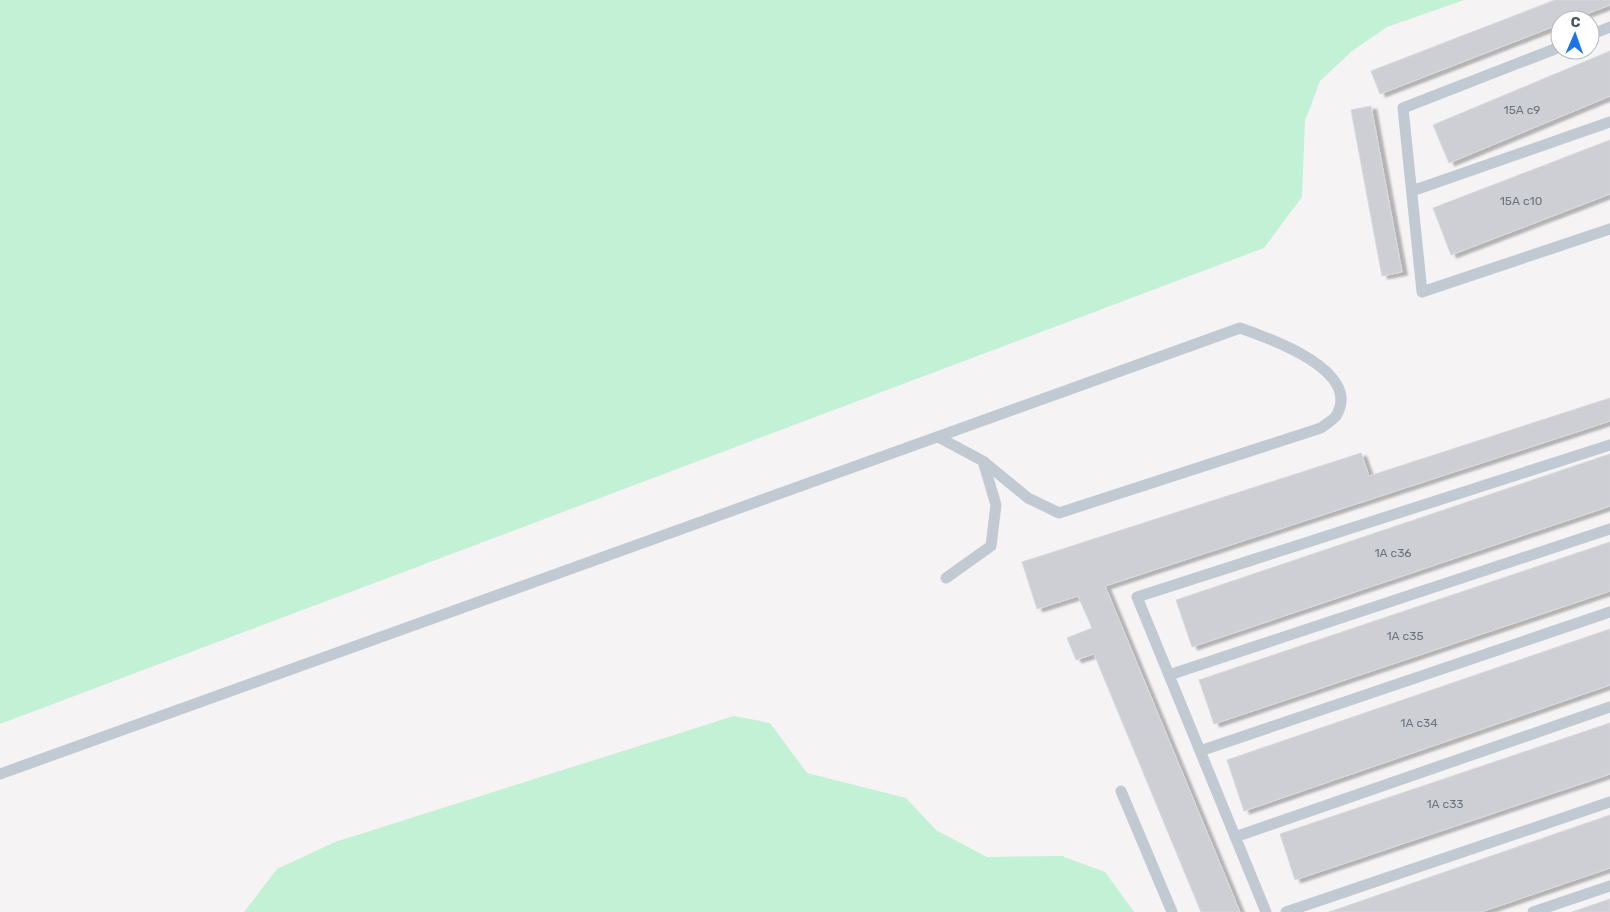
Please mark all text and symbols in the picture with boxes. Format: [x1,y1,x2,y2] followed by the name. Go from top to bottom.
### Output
[1550,10,1600,60] north arrow
[1570,14,1581,31] text: С
[1504,103,1540,117] house number: 15А с9
[1500,194,1542,208] house number: 15А с10
[1374,546,1412,560] house number: 1А с36
[1386,629,1424,643] house number: 1А с35
[1400,716,1438,730] house number: 1А с34
[1426,797,1464,811] house number: 1А с33

